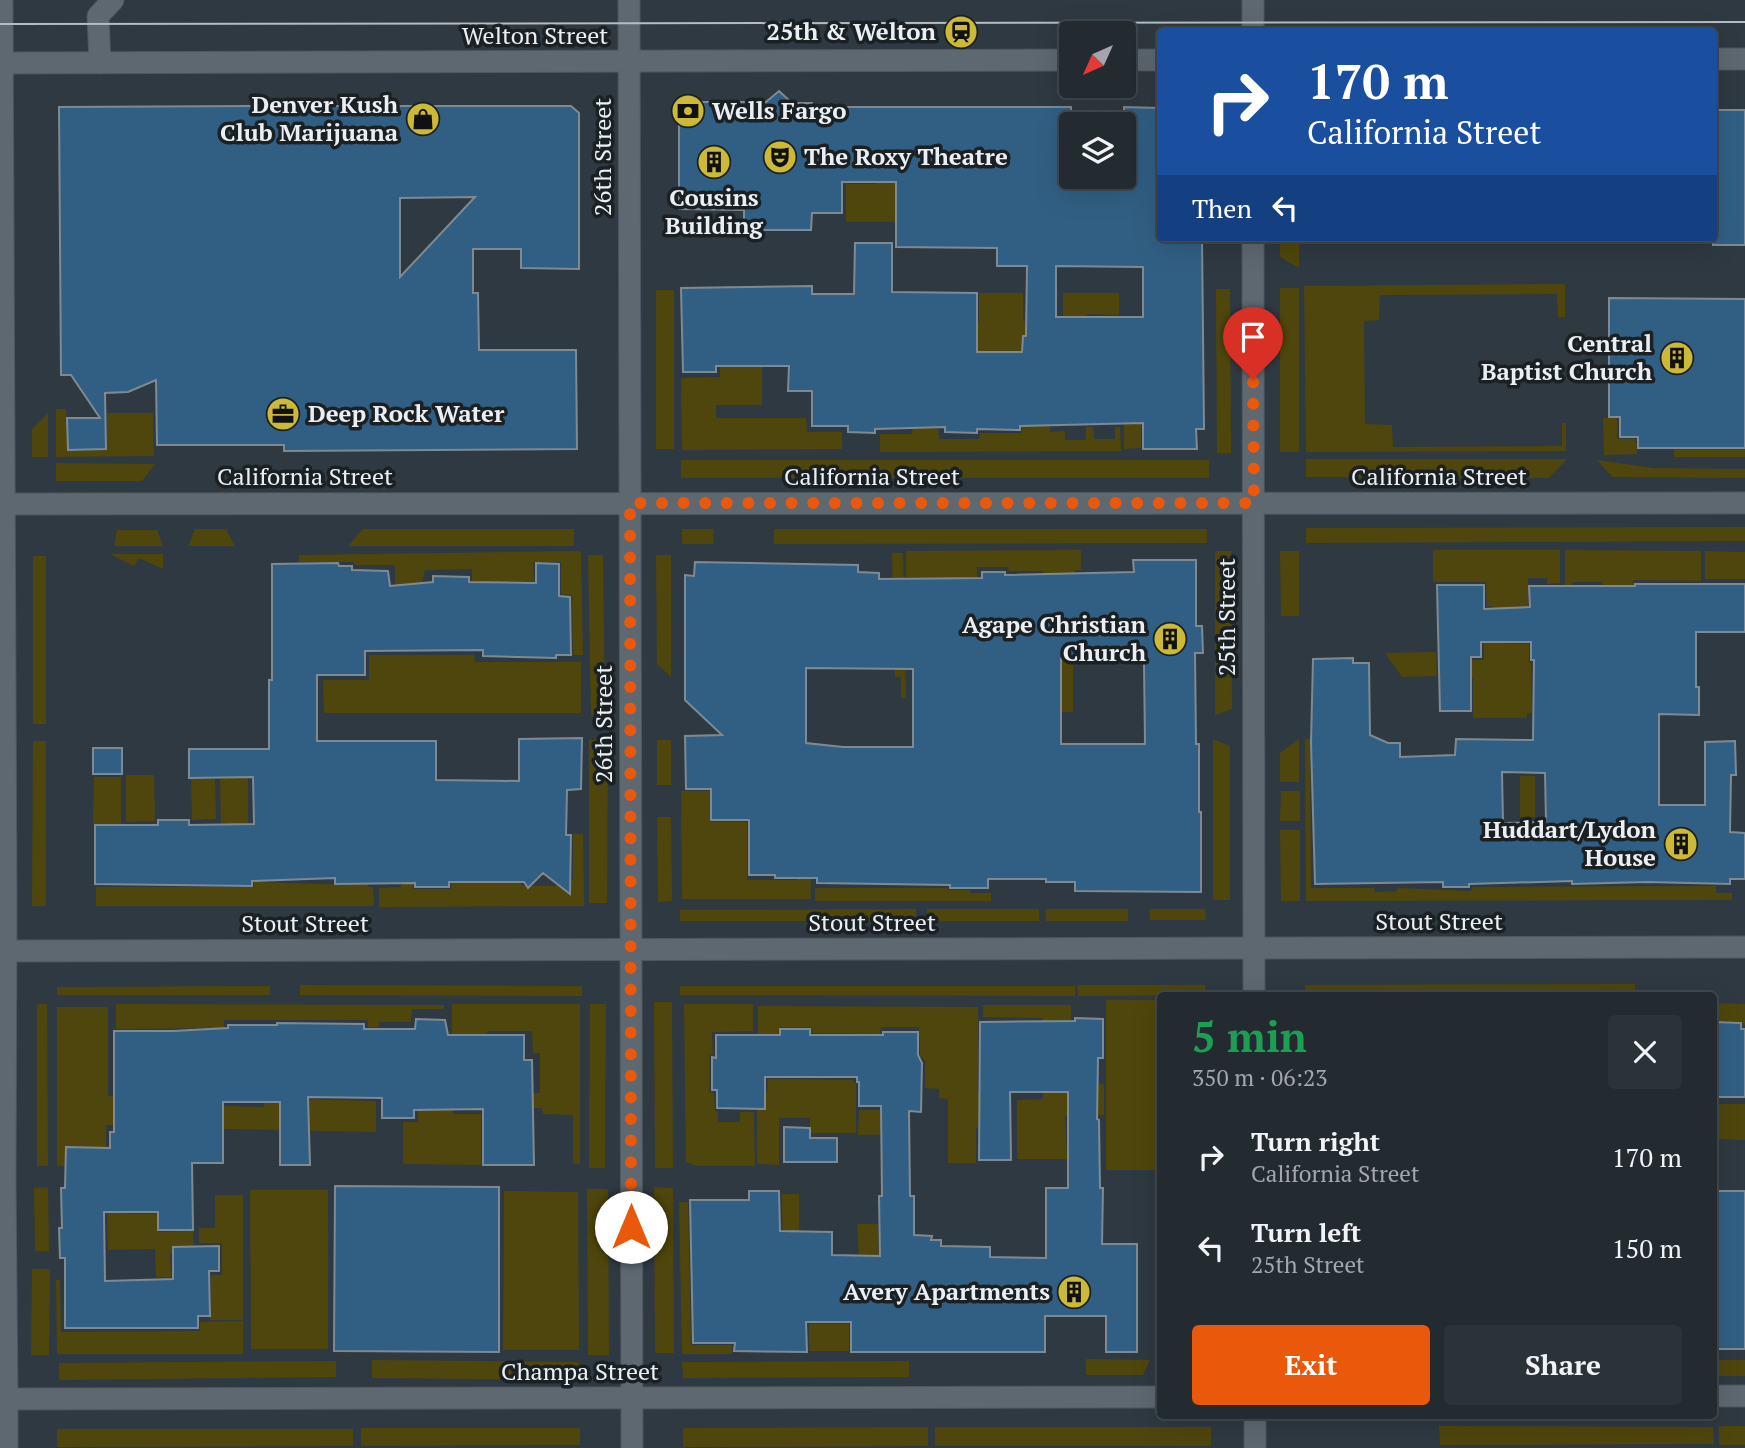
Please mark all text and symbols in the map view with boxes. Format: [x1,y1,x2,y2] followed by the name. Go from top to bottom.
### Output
[942,13,980,51] station icon: 25th & Welton
[766,15,937,47] place label: 25th & Welton
[462,19,608,51] street label: Welton Street
[1059,21,1136,98] north arrow
[1059,21,1136,189] map controls
[1307,48,1449,113] text: 170 m
[1192,56,1283,147] icon: right
[220,88,399,148] place label: Denver Kush Club Marijuana
[669,92,707,130] bank icon: Wells Fargo
[712,94,846,126] place label: Wells Fargo
[586,98,618,216] street label: 26th Street
[404,100,442,138] shop icon: Denver Kush Club Marijuana
[1307,111,1541,153] text: California Street
[1059,112,1136,189] button: layers
[761,138,799,176] theatre icon: The Roxy Theatre
[804,140,1008,172] place label: The Roxy Theatre
[695,143,733,181] building icon: Cousins Building
[665,181,763,241] place label: Cousins Building
[1266,189,1304,227] icon: left
[1192,191,1252,225] text: Then
[1223,307,1283,379] pin
[1234,318,1272,356] icon: arrive
[1481,327,1653,387] place label: Central Baptist Church
[1658,339,1696,377] building icon: Central Baptist Church
[264,395,302,433] office icon: Deep Rock Water
[308,397,505,429] place label: Deep Rock Water
[217,460,393,492] street label: California Street
[784,460,960,492] street label: California Street
[1351,460,1527,492] street label: California Street
[1210,558,1242,676] street label: 25th Street
[962,608,1147,668] place label: Agape Christian Church
[1151,620,1189,658] building icon: Agape Christian Church
[587,665,619,783] street label: 26th Street
[1483,813,1657,873] place label: Huddart/Lydon House
[1662,825,1700,863] building icon: Huddart/Lydon House
[1375,905,1503,937] street label: Stout Street
[808,906,936,938] street label: Stout Street
[241,907,369,939] street label: Stout Street
[1192,1008,1307,1064] text: 5 min
[1608,1015,1682,1089] button: close
[1192,1062,1327,1093] text: 350 m · 06:23
[1251,1124,1380,1158] text: Turn right
[1192,1138,1230,1176] icon: right
[1612,1140,1682,1174] text: 170 m
[1251,1158,1419,1189] text: California Street
[594,1190,668,1264] position arrow
[1251,1215,1361,1249] text: Turn left
[1192,1229,1230,1267] icon: left
[1612,1231,1682,1265] text: 150 m
[1251,1249,1365,1280] text: 25th Street
[1055,1273,1093,1311] building icon: Avery Apartments
[843,1275,1050,1307] place label: Avery Apartments
[1192,1325,1430,1405] button: Exit
[1444,1325,1682,1405] button: Share
[501,1355,659,1387] street label: Champa Street

